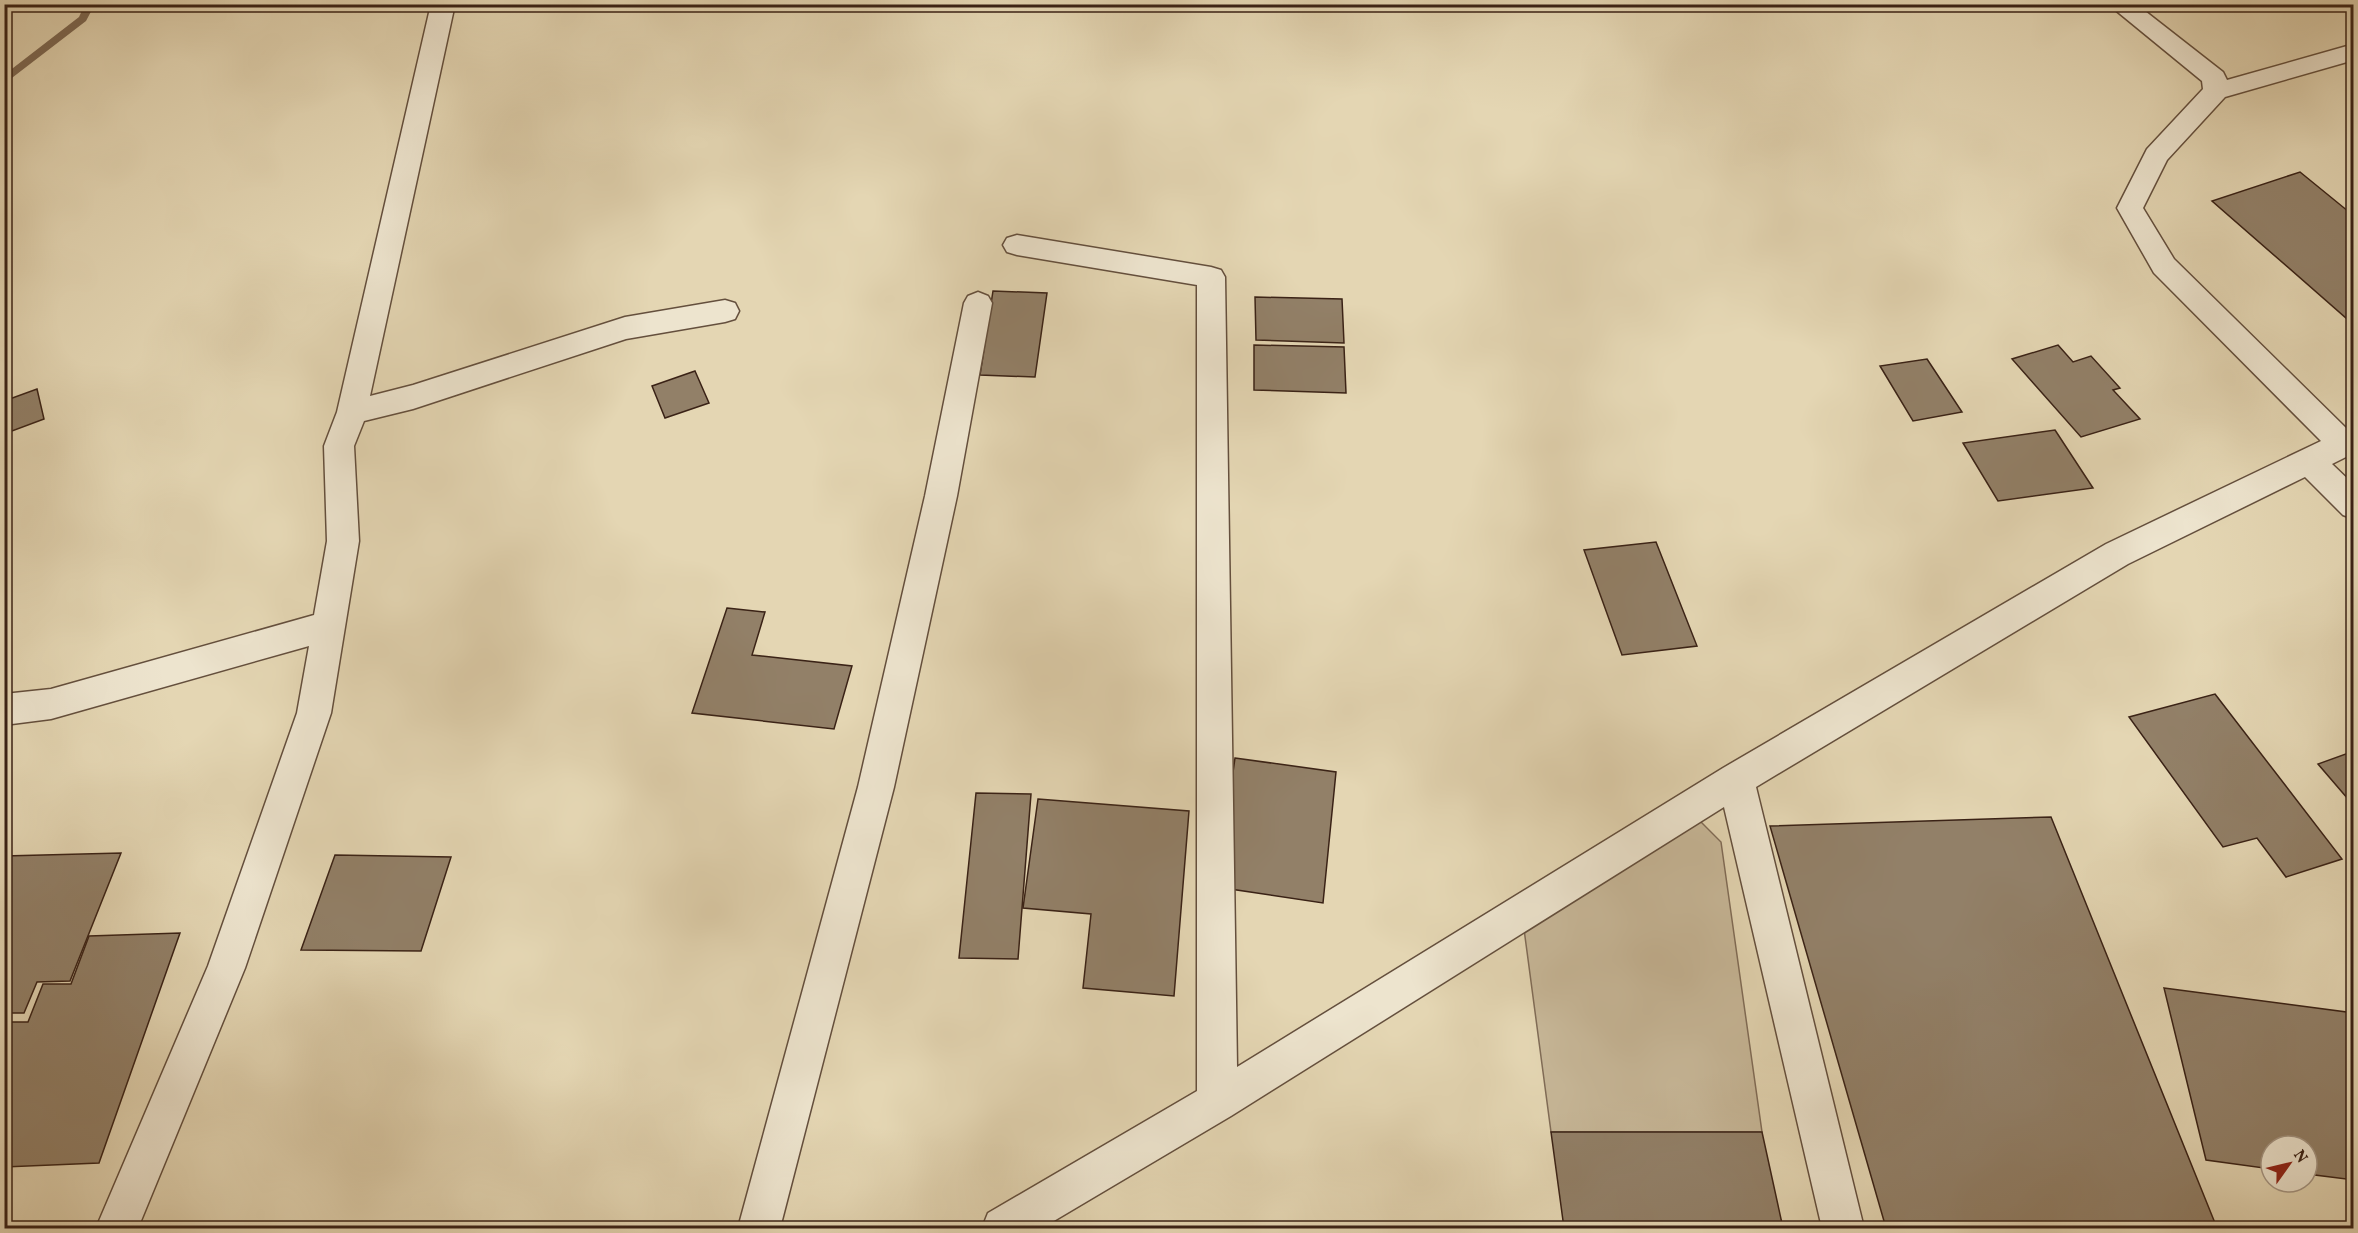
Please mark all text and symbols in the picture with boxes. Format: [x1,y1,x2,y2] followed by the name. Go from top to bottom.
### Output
[2259,1134,2319,1194] north arrow
[2287,1146,2312,1168] text: N

